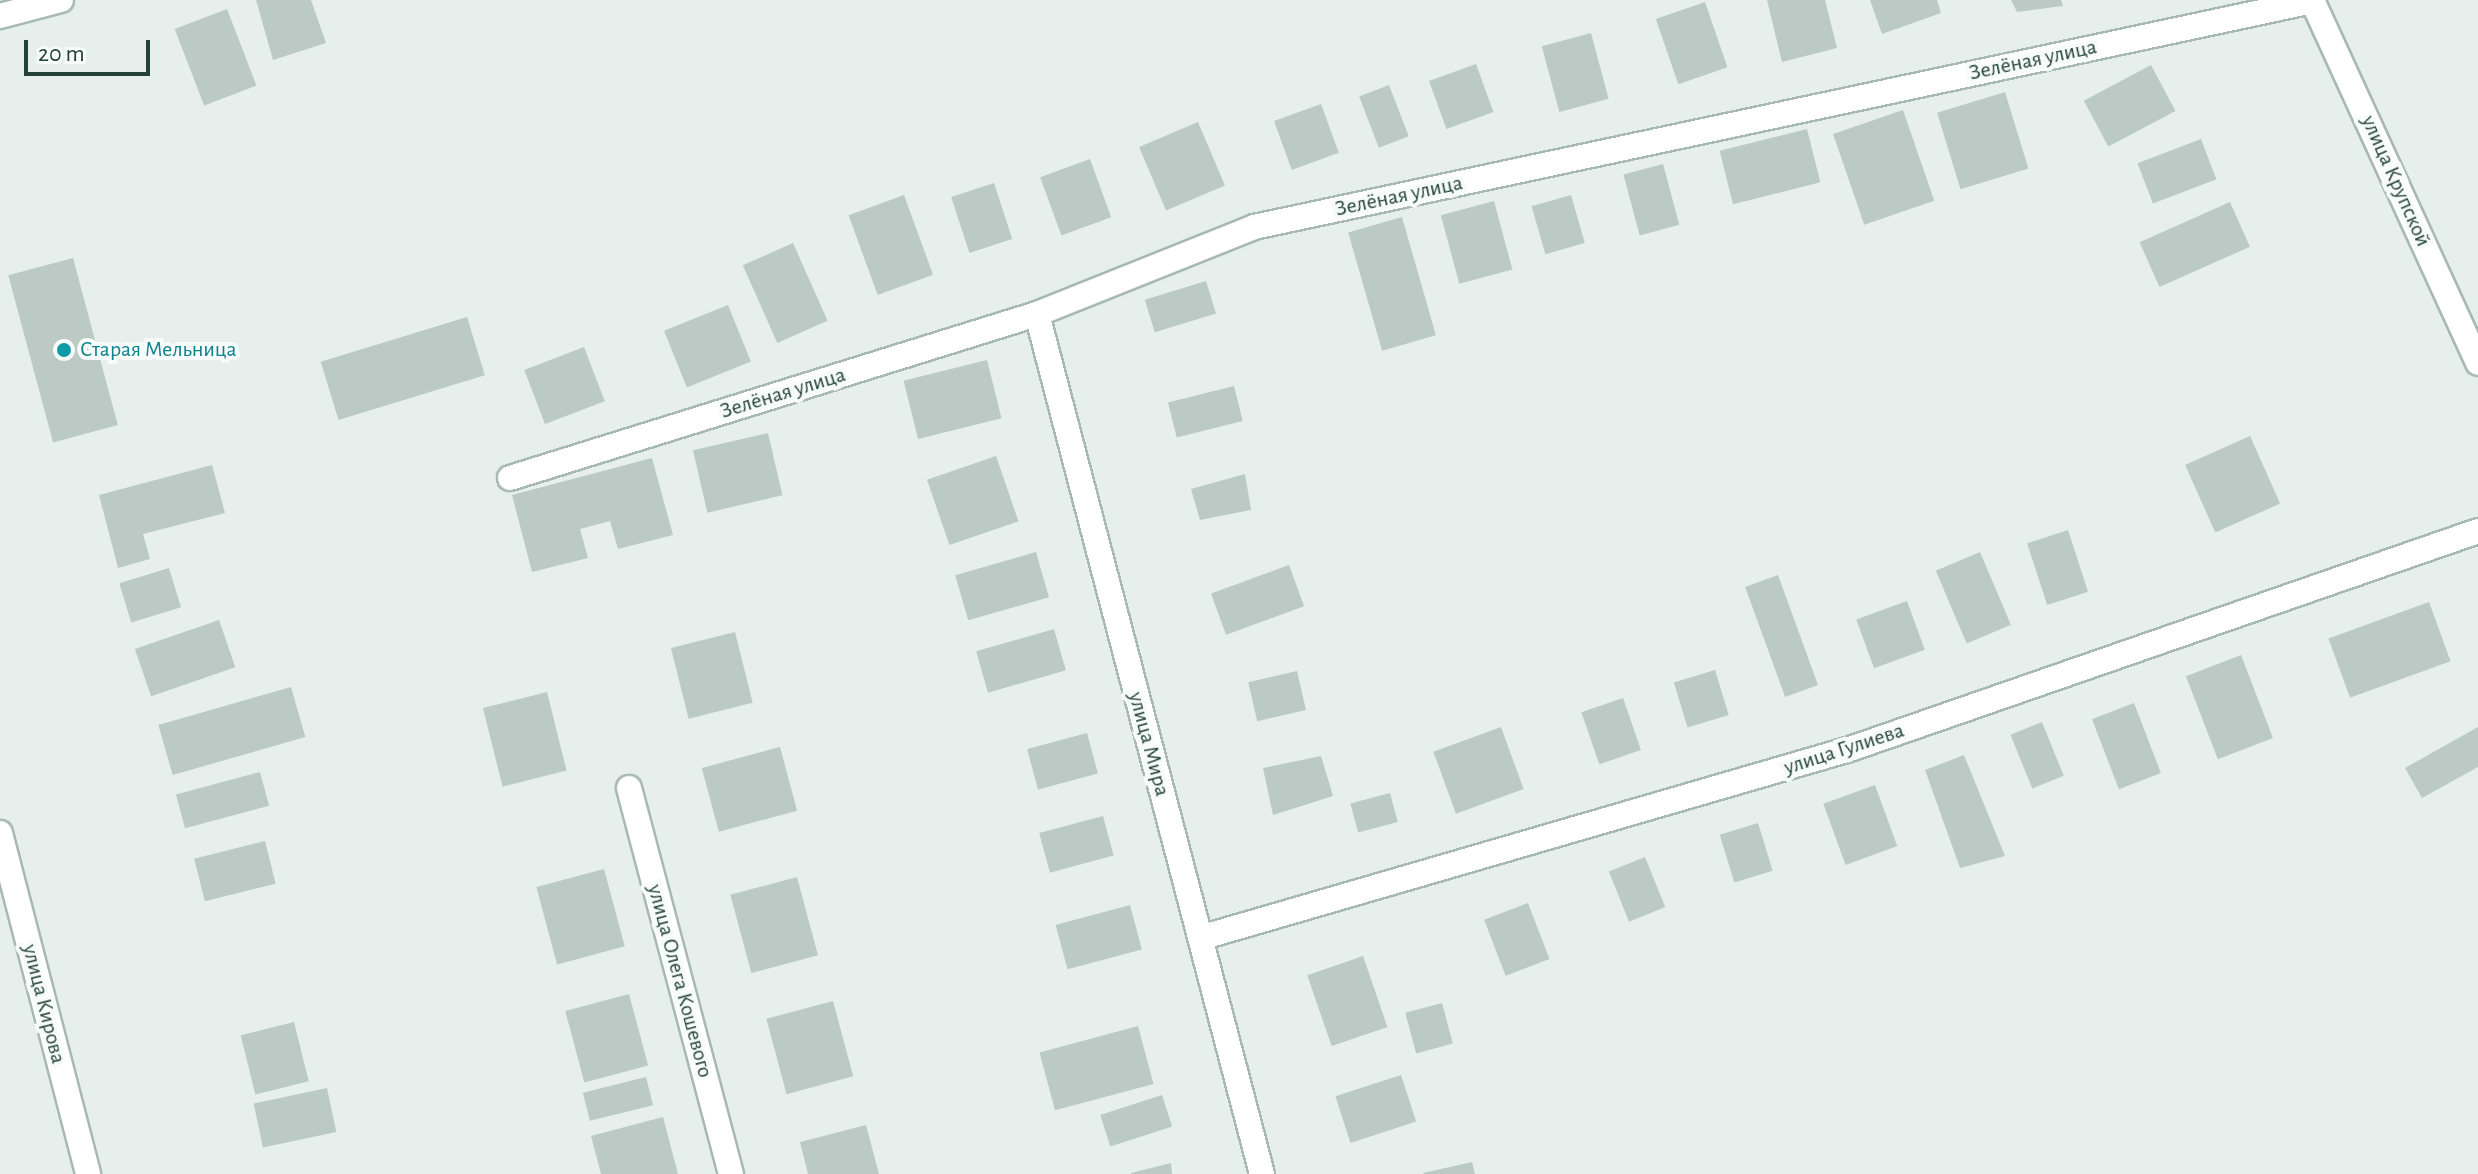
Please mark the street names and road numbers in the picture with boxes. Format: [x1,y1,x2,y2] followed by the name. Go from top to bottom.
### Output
[1967,34,2099,86] street label: Зелёная улица
[2355,111,2437,251] street label: улица Крупской
[1333,170,1465,222] street label: Зелёная улица
[717,361,849,425] street label: Зелёная улица
[1122,689,1176,799] street label: улица Мира
[1781,717,1907,781] street label: улица Гулиева
[642,881,718,1081] street label: улица Олега Кошевого
[16,942,72,1066] street label: улица Кирова

